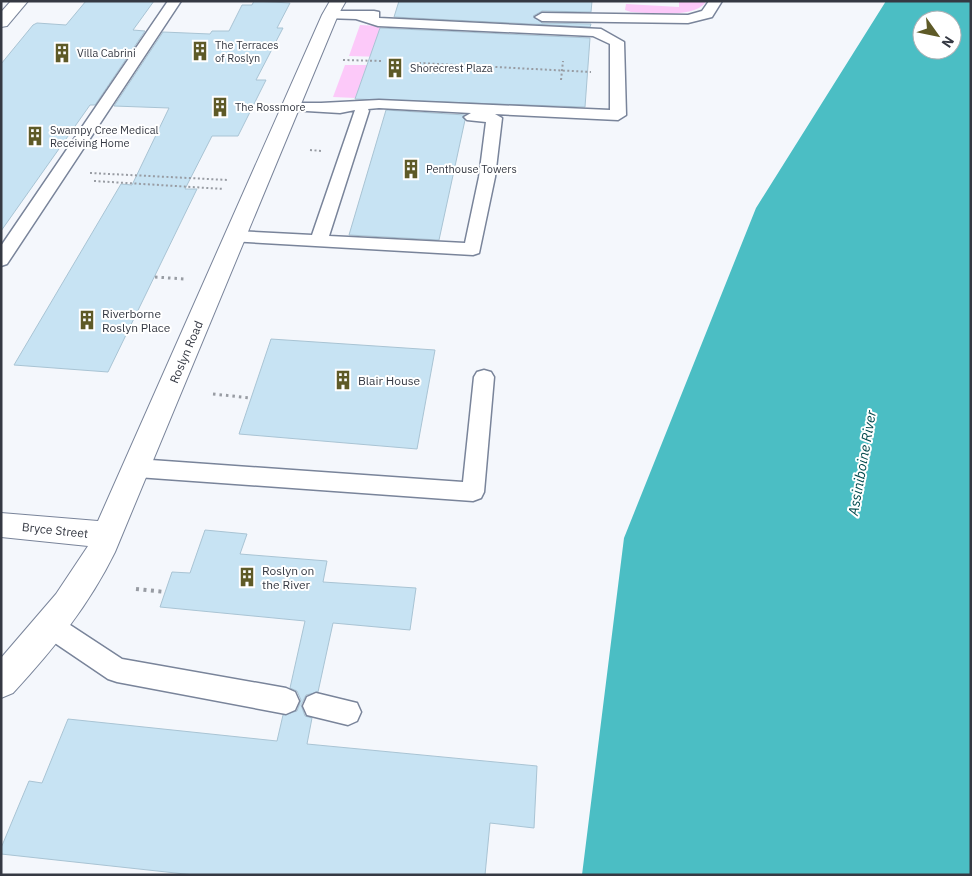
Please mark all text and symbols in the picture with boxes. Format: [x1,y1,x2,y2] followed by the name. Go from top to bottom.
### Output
[912,10,962,60] north arrow
[938,33,958,51] text: N
[215,38,279,65] place label: The Terraces of Roslyn
[189,40,211,62] building icon: The Terraces of Roslyn
[51,42,73,64] building icon: Villa Cabrini
[77,46,136,60] place label: Villa Cabrini
[384,57,406,79] building icon: Shorecrest Plaza
[410,61,493,75] place label: Shorecrest Plaza
[209,96,231,118] building icon: The Rossmore
[235,100,306,114] place label: The Rossmore
[50,123,159,150] place label: Swampy Cree Medical Receiving Home
[24,125,46,147] building icon: Swampy Cree Medical Receiving Home
[400,158,422,180] building icon: Penthouse Towers
[426,162,517,176] place label: Penthouse Towers
[102,306,171,335] place label: Riverborne Roslyn Place
[76,309,98,331] building icon: Riverborne Roslyn Place
[166,318,206,386] street label: Roslyn Road
[332,369,354,391] building icon: Blair House
[358,373,421,388] place label: Blair House
[844,408,880,518] water label: Assiniboine River
[21,519,89,541] street label: Bryce Street
[262,563,314,592] place label: Roslyn on the River
[236,566,258,588] building icon: Roslyn on the River

